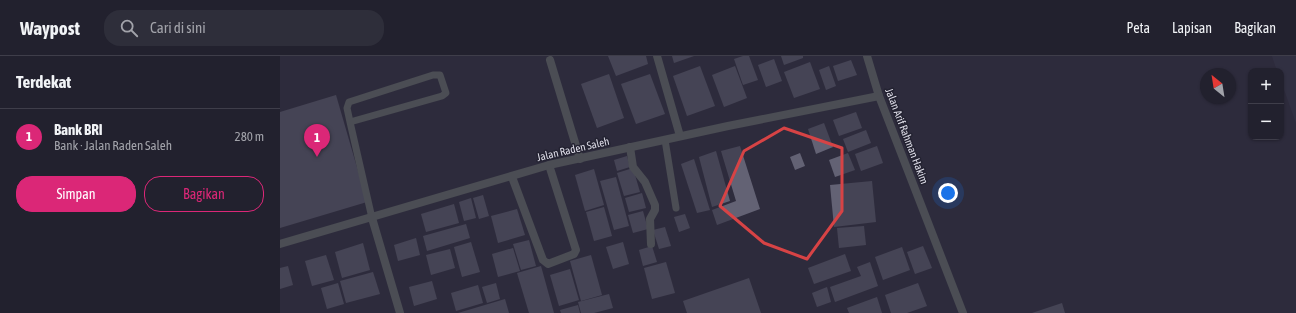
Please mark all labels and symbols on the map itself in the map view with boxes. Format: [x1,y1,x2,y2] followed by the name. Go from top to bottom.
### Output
[1200,68,1236,104] north arrow
[883,86,931,186] street label: Jalan Arif Rahman Hakim
[304,124,330,157] pin: 1
[536,135,610,163] street label: Jalan Raden Saleh
[938,183,958,203] your location

